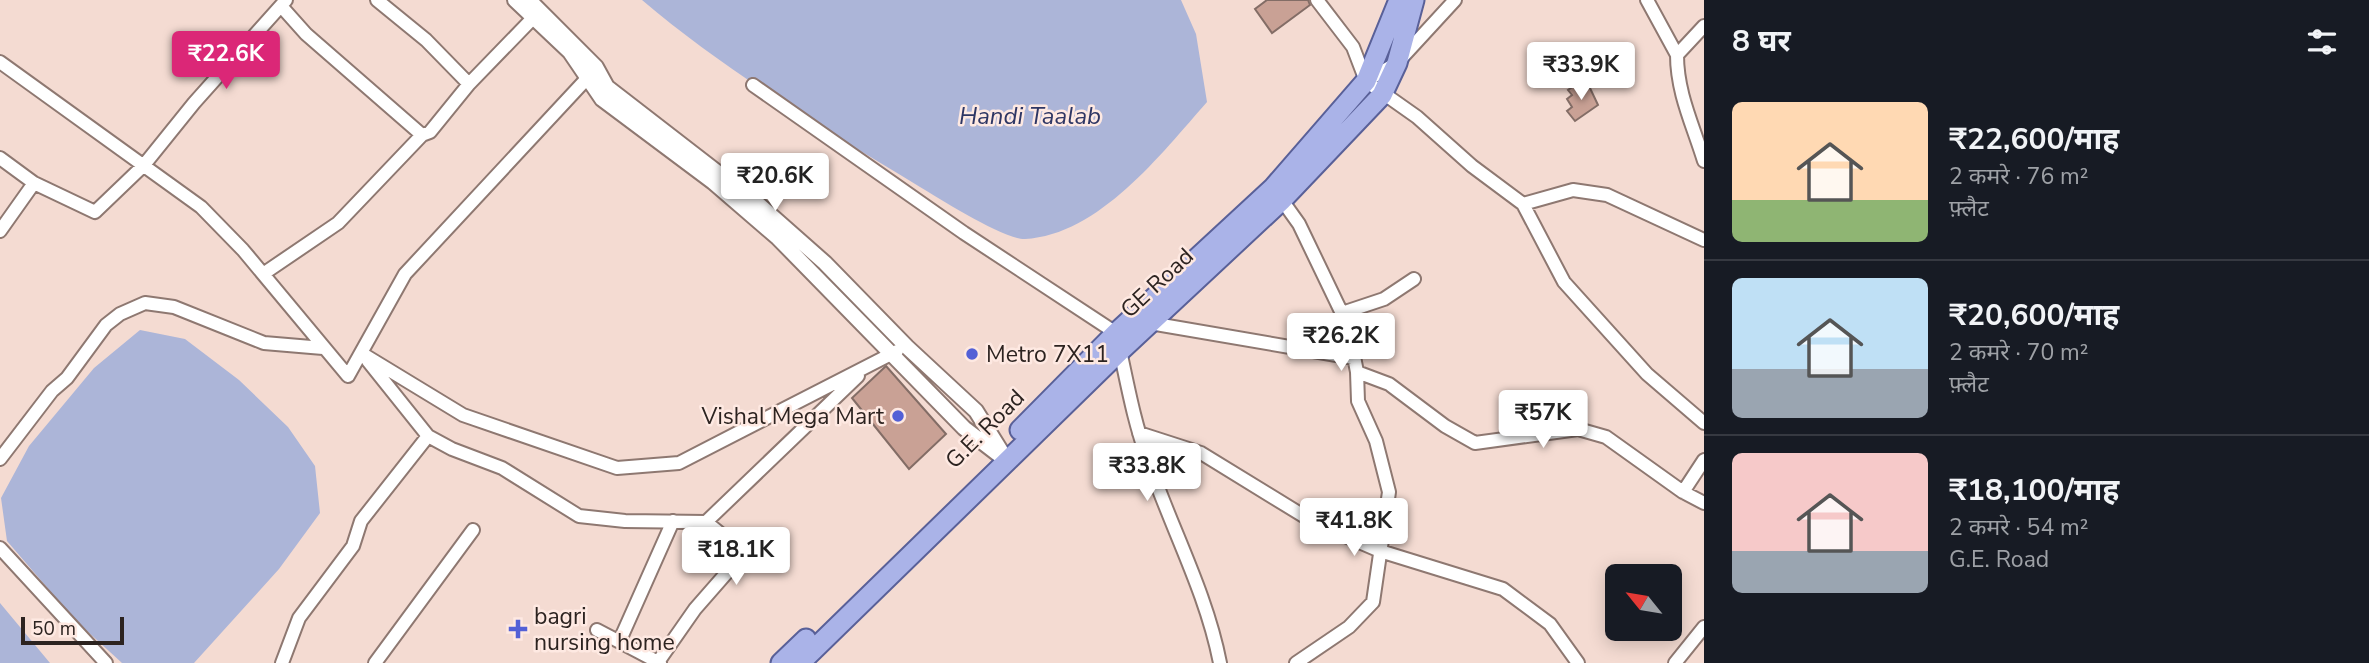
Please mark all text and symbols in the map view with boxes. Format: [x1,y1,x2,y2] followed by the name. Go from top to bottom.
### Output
[1732,21,1791,62] text: 8 घर
[2303,23,2341,61] icon: filters
[169,32,283,91] pin: ₹22.6K
[188,38,264,69] text: ₹22.6K
[1524,42,1638,102] pin: ₹33.9K
[1543,49,1619,80] text: ₹33.9K
[959,100,1101,132] water label: Handi Taalab
[1949,119,2119,160] text: ₹22,600/माह
[1788,130,1872,214] icon: home
[718,154,832,213] pin: ₹20.6K
[737,160,813,191] text: ₹20.6K
[1949,161,2089,192] text: 2 कमरे · 76 m²
[1949,193,1989,224] text: फ़्लैट
[1114,241,1200,325] street label: GE Road
[1949,295,2119,336] text: ₹20,600/माह
[1788,306,1872,390] icon: home
[1284,314,1398,373] pin: ₹26.2K
[1303,320,1379,351] text: ₹26.2K
[1949,337,2089,368] text: 2 कमरे · 70 m²
[986,339,1109,370] place label: Metro 7X11
[964,346,980,362] marker: Metro 7X11
[1949,369,1989,400] text: फ़्लैट
[939,383,1031,475] street label: G.E. Road
[1502,391,1584,450] pin: ₹57K
[1515,397,1571,428] text: ₹57K
[701,401,885,432] place label: Vishal Mega Mart
[890,408,906,424] marker: Vishal Mega Mart
[1090,444,1204,503] pin: ₹33.8K
[1109,450,1185,481] text: ₹33.8K
[1949,470,2119,511] text: ₹18,100/माह
[1788,481,1872,565] icon: home
[1297,498,1411,558] pin: ₹41.8K
[1316,505,1392,536] text: ₹41.8K
[1949,512,2089,543] text: 2 कमरे · 54 m²
[679,528,793,587] pin: ₹18.1K
[698,534,774,565] text: ₹18.1K
[1949,544,2049,575] text: G.E. Road
[1605,564,1682,640] north arrow
[1605,564,1682,641] map controls
[534,601,675,658] place label: bagri nursing home
[21,614,124,646] scale bar
[32,616,76,642] text: 50 m
[508,619,528,639] marker: bagri nursing home

